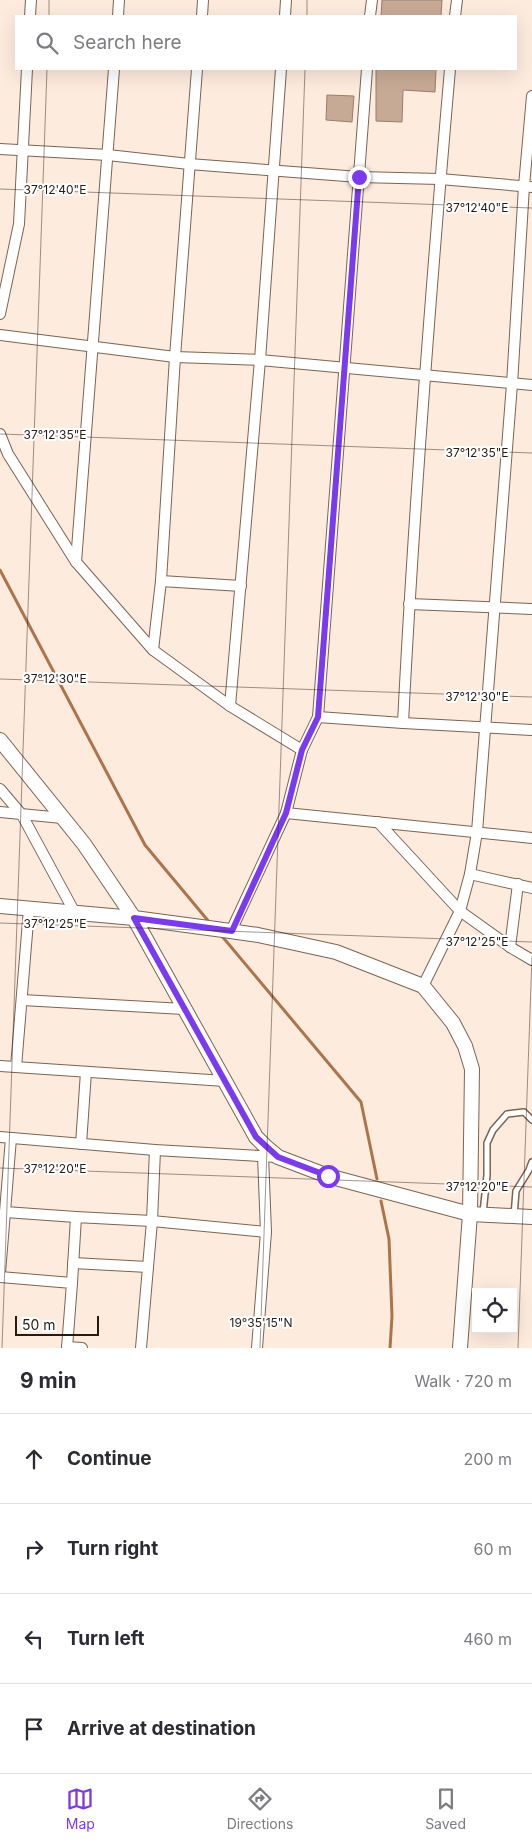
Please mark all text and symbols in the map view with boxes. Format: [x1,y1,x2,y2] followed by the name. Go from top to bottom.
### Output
[15,15,517,70] search box
[33,29,61,57] icon: search
[73,31,182,54] text: Search here
[348,166,371,189] route end
[24,182,86,197] text: 37°12'40"E
[446,200,508,215] text: 37°12'40"E
[24,427,86,442] text: 37°12'35"E
[446,445,508,460] text: 37°12'35"E
[23,671,87,686] text: 37°12'30"E
[445,689,509,704] text: 37°12'30"E
[24,916,86,931] text: 37°12'25"E
[446,934,508,949] text: 37°12'25"E
[23,1161,87,1176] text: 37°12'20"E
[317,1165,340,1188] route start
[445,1179,509,1194] text: 37°12'20"E
[472,1288,517,1333] map controls
[472,1288,517,1333] button: locate
[15,1313,99,1336] scale bar
[230,1315,292,1330] text: 19°35'15"N
[22,1316,56,1333] text: 50 m
[20,1368,77,1393] text: 9 min
[414,1371,512,1391] text: Walk · 720 m
[20,1445,48,1473] icon: ahead
[67,1447,152,1470] text: Continue
[464,1449,512,1469] text: 200 m
[20,1535,48,1563] icon: right
[67,1537,158,1560] text: Turn right
[473,1539,512,1559] text: 60 m
[20,1625,48,1653] icon: left
[67,1627,145,1650] text: Turn left
[463,1629,512,1649] text: 460 m
[20,1715,48,1743] icon: arrive
[67,1717,256,1740] text: Arrive at destination
[66,1785,95,1832] tab: Map
[227,1785,293,1832] tab: Directions
[425,1785,466,1832] tab: Saved

